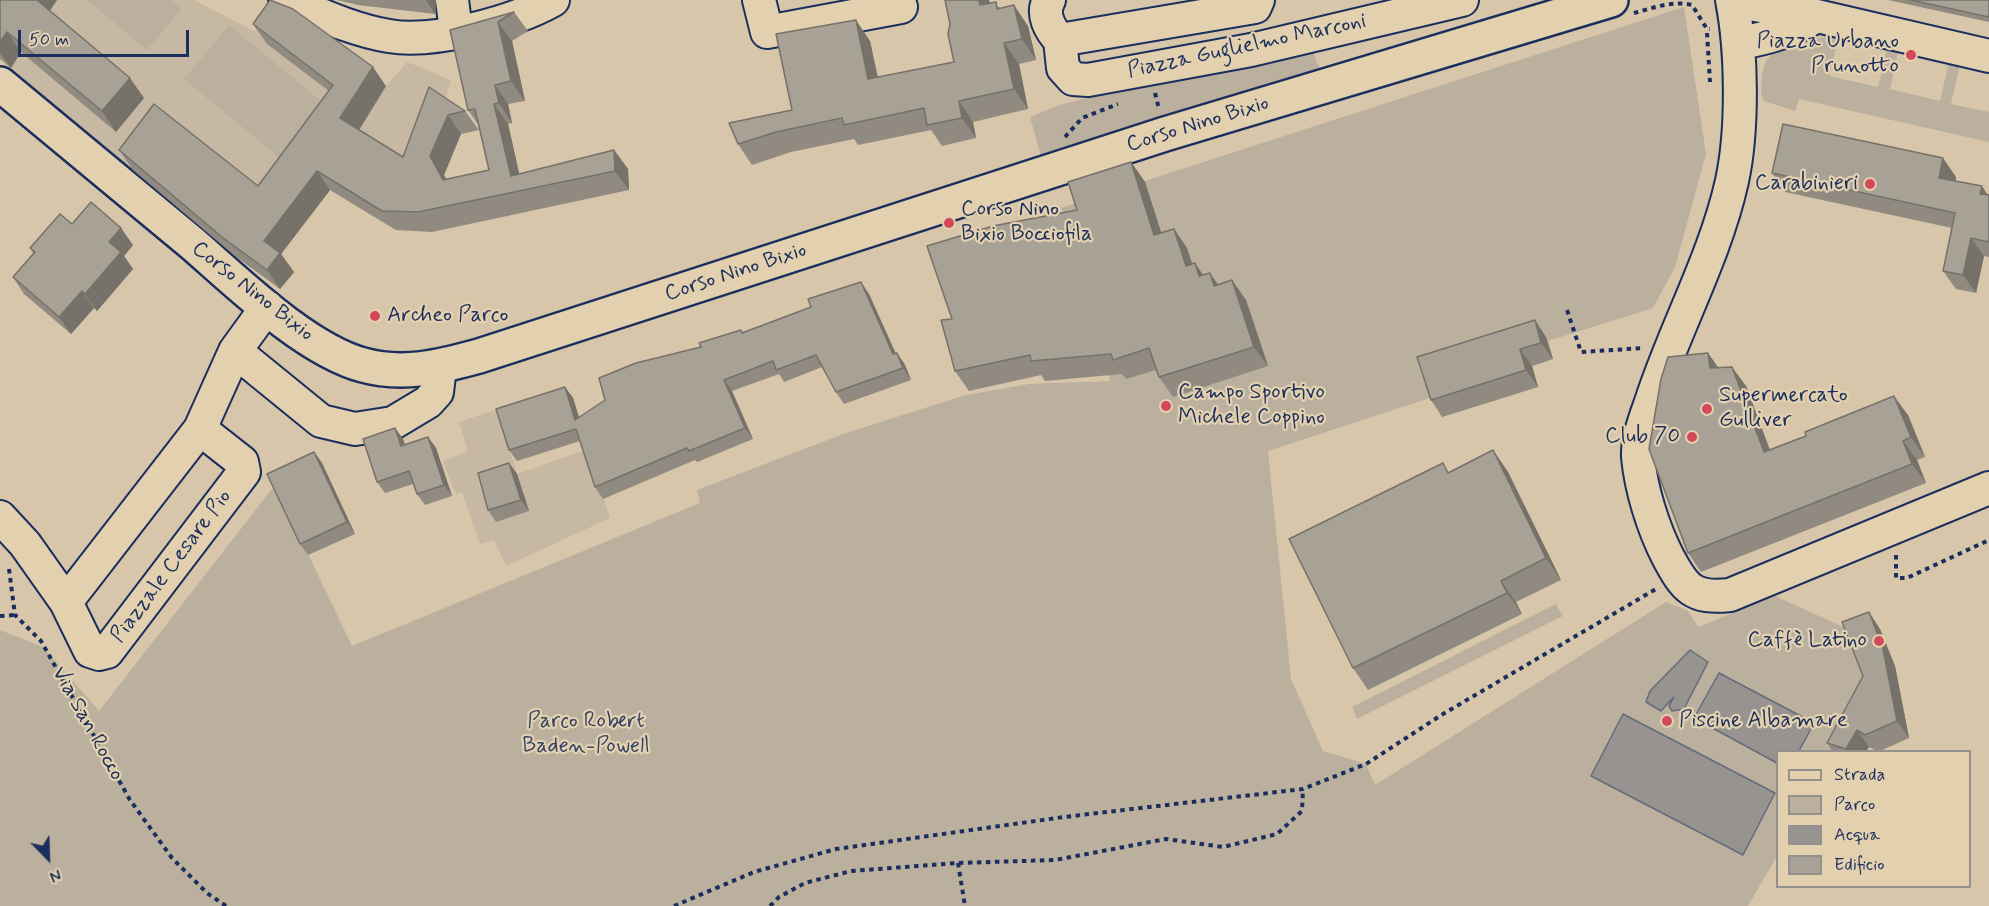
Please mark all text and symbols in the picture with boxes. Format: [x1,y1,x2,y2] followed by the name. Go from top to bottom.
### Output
[1125,9,1369,85] street label: Piazza Guglielmo Marconi
[21,18,192,56] scale bar
[29,28,69,52] text: 50 m
[1757,29,1899,80] place label: Piazza Urbano Prunotto
[1904,48,1918,62] marker: Piazza Urbano Prunotto
[1124,91,1272,159] street label: Corso Nino Bixio
[1755,171,1858,197] place label: Carabinieri
[1863,177,1877,191] marker: Carabinieri
[961,197,1092,248] place label: Corso Nino Bixio Bocciofila
[942,216,956,230] marker: Corso Nino Bixio Bocciofila
[186,236,318,348] street label: Corso Nino Bixio
[662,238,810,308] street label: Corso Nino Bixio
[387,303,508,329] place label: Archeo Parco
[368,309,382,323] marker: Archeo Parco
[1178,380,1325,432] place label: Campo Sportivo Michele Coppino
[1719,383,1848,434] place label: Supermercato Gulliver
[1159,399,1173,413] marker: Campo Sportivo Michele Coppino
[1700,402,1714,416] marker: Supermercato Gulliver
[1605,424,1680,450] place label: Club 70
[1685,430,1699,444] marker: Club 70
[106,485,238,649] street label: Piazzale Cesare Pio
[1747,628,1867,654] place label: Caffè Latino
[1872,634,1886,648] marker: Caffè Latino
[45,662,129,786] street label: Via San Rocco
[1679,708,1847,734] place label: Piscine Albamare
[522,709,650,760] park label: Parco Robert Baden-Powell
[1660,714,1674,728] marker: Piscine Albamare
[1776,750,1971,888] legend
[1834,763,1885,787] text: Strada
[1834,793,1875,817] text: Parco
[1834,823,1880,847] text: Acqua
[18,828,78,888] north arrow
[1834,853,1885,877] text: Edificio
[46,863,64,887] text: N

